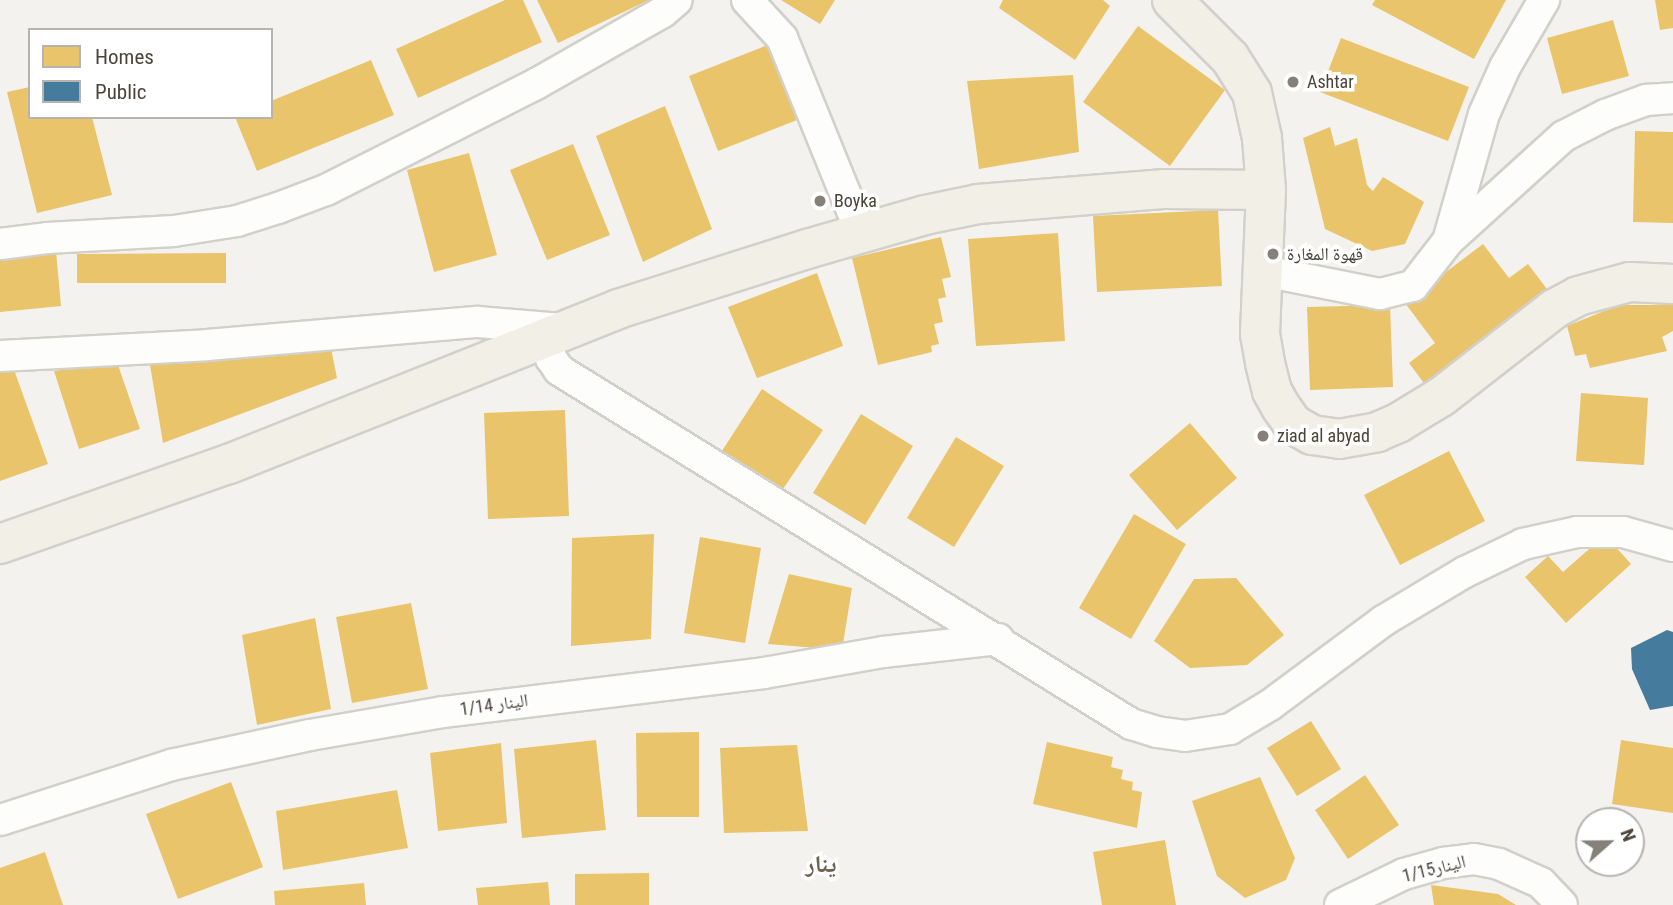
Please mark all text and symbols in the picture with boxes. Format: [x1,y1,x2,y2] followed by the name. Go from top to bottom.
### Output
[28,28,273,119] legend
[95,45,154,69] text: Homes
[1307,71,1354,93] place label: Ashtar
[1285,74,1301,90] marker: Ashtar
[95,80,147,104] text: Public
[834,190,877,212] place label: Boyka
[812,193,828,209] marker: Boyka
[1287,243,1363,265] place label: قهوة المغارة
[1265,246,1281,262] marker: قهوة المغارة
[1277,425,1370,447] place label: ziad al abyad
[1255,428,1271,444] marker: ziad al abyad
[458,690,530,720] street label: الينار 1/14
[1575,807,1645,877] north arrow
[1615,825,1641,845] text: N
[805,851,837,879] district label: ينار
[1400,851,1468,887] street label: الينار1/15

